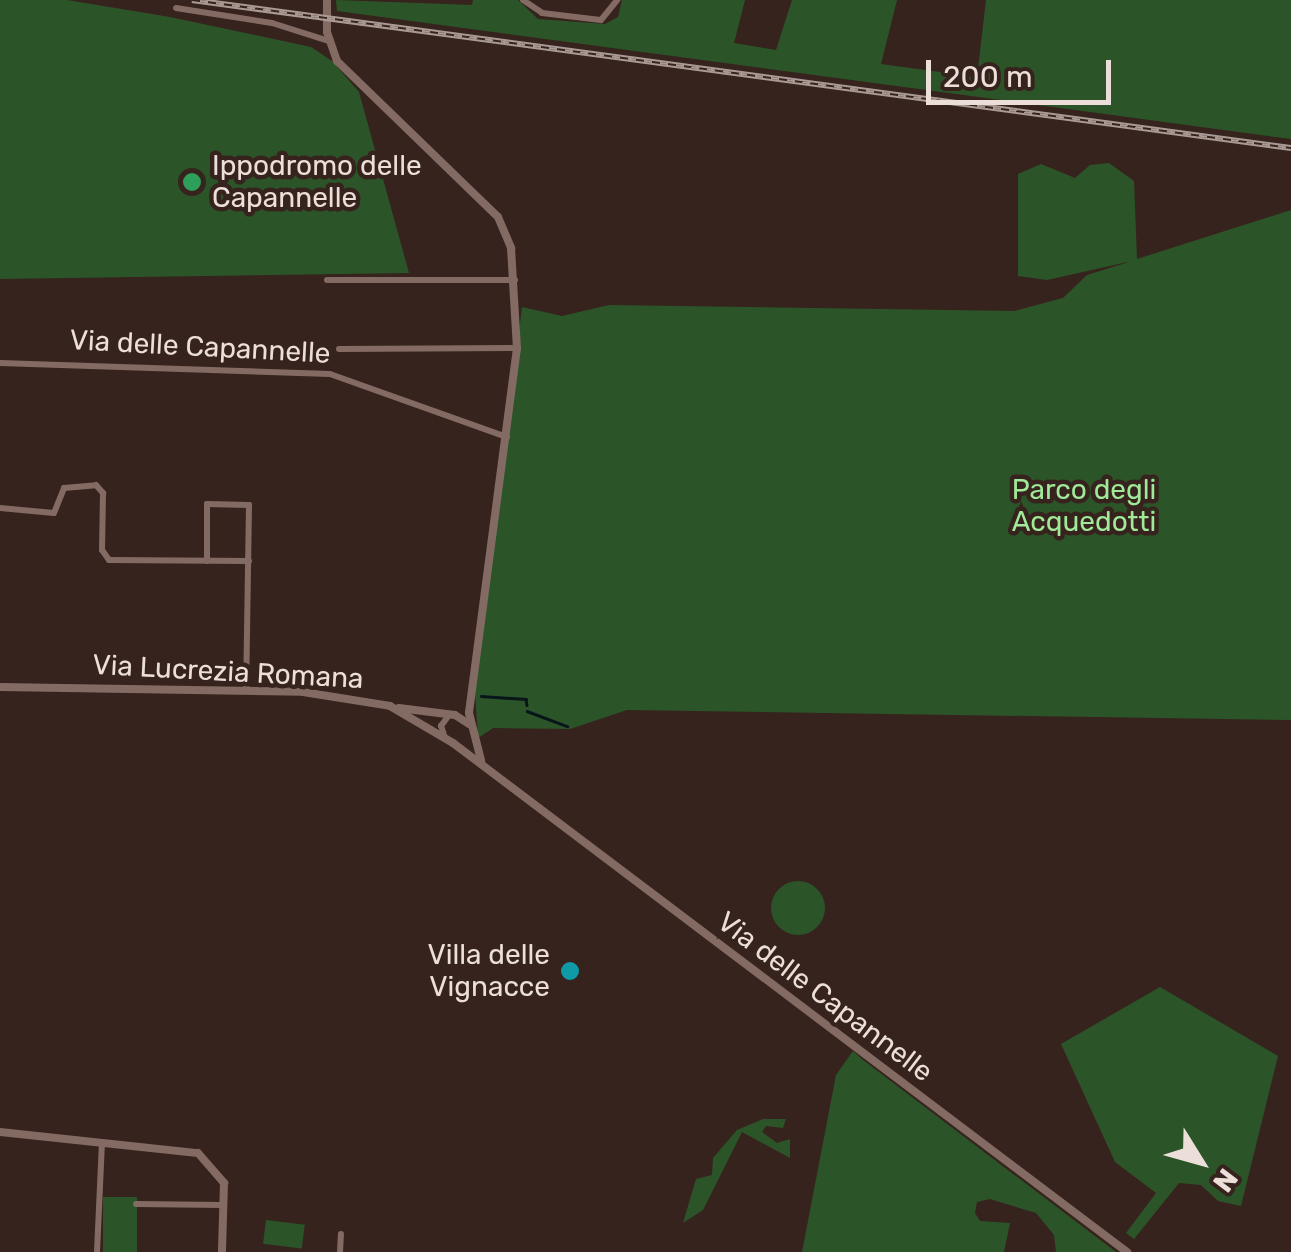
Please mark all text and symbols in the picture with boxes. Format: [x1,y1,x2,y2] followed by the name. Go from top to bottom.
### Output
[931,40,1116,102] scale bar
[943,59,1033,95] text: 200 m
[212,149,422,215] place label: Ippodromo delle Capannelle
[181,171,203,193] marker: Ippodromo delle Capannelle
[69,323,331,371] street label: Via delle Capannelle
[1012,473,1156,539] park label: Parco degli Acquedotti
[92,648,364,696] street label: Via Lucrezia Romana
[711,905,939,1089] street label: Via delle Capannelle
[427,938,550,1004] place label: Villa delle Vignacce
[559,960,581,982] marker: Villa delle Vignacce
[1151,1112,1251,1212] north arrow
[1206,1162,1245,1198] text: N

